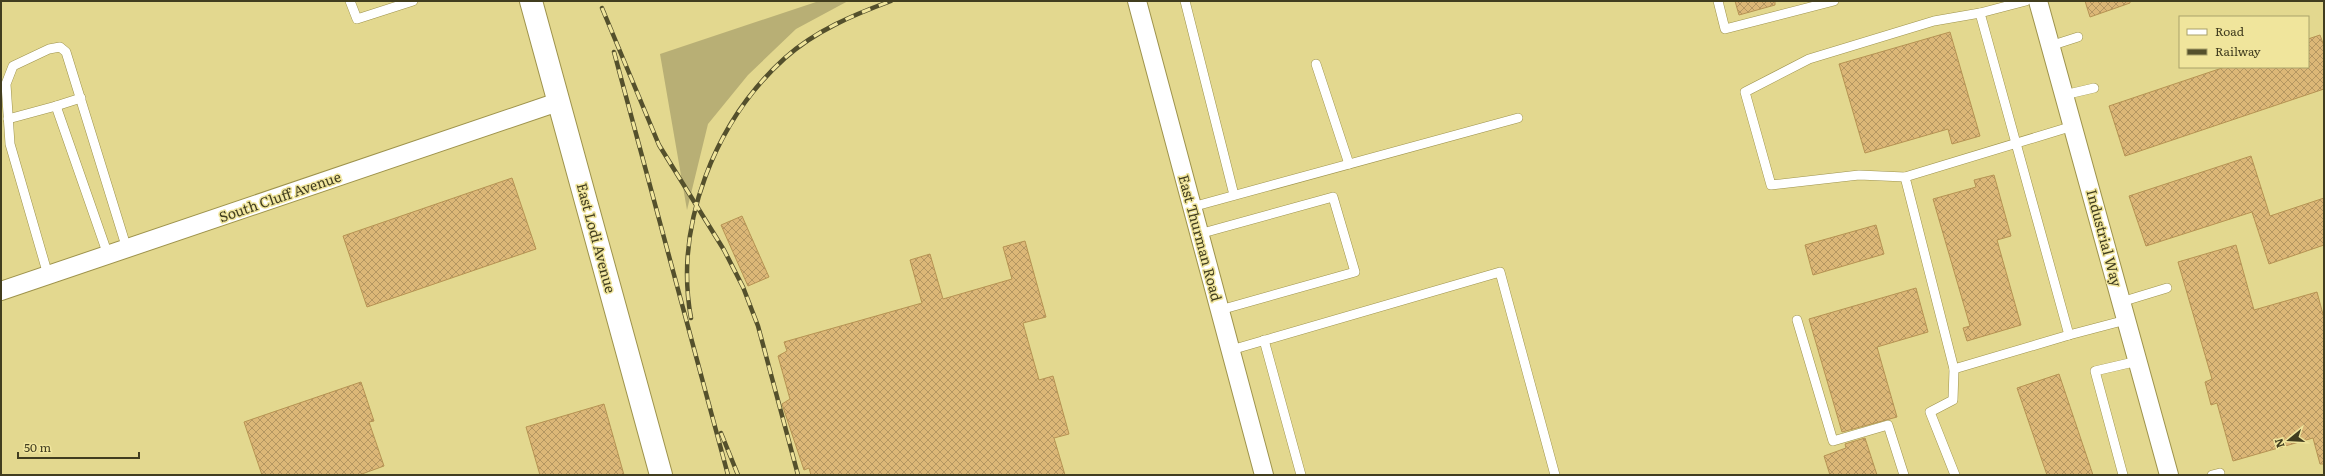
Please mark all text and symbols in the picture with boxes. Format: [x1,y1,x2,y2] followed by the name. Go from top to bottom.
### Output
[2179,16,2309,68] legend
[2215,22,2245,40] text: Road
[2215,42,2261,60] text: Railway
[216,166,343,226] street label: South Cluff Avenue
[1174,172,1228,304] street label: East Thurman Road
[573,180,621,295] street label: East Lodi Avenue
[2082,187,2128,289] street label: Industrial Way
[2269,420,2309,460] north arrow
[18,434,139,460] scale bar
[2270,437,2288,450] text: N
[24,438,51,456] text: 50 m

